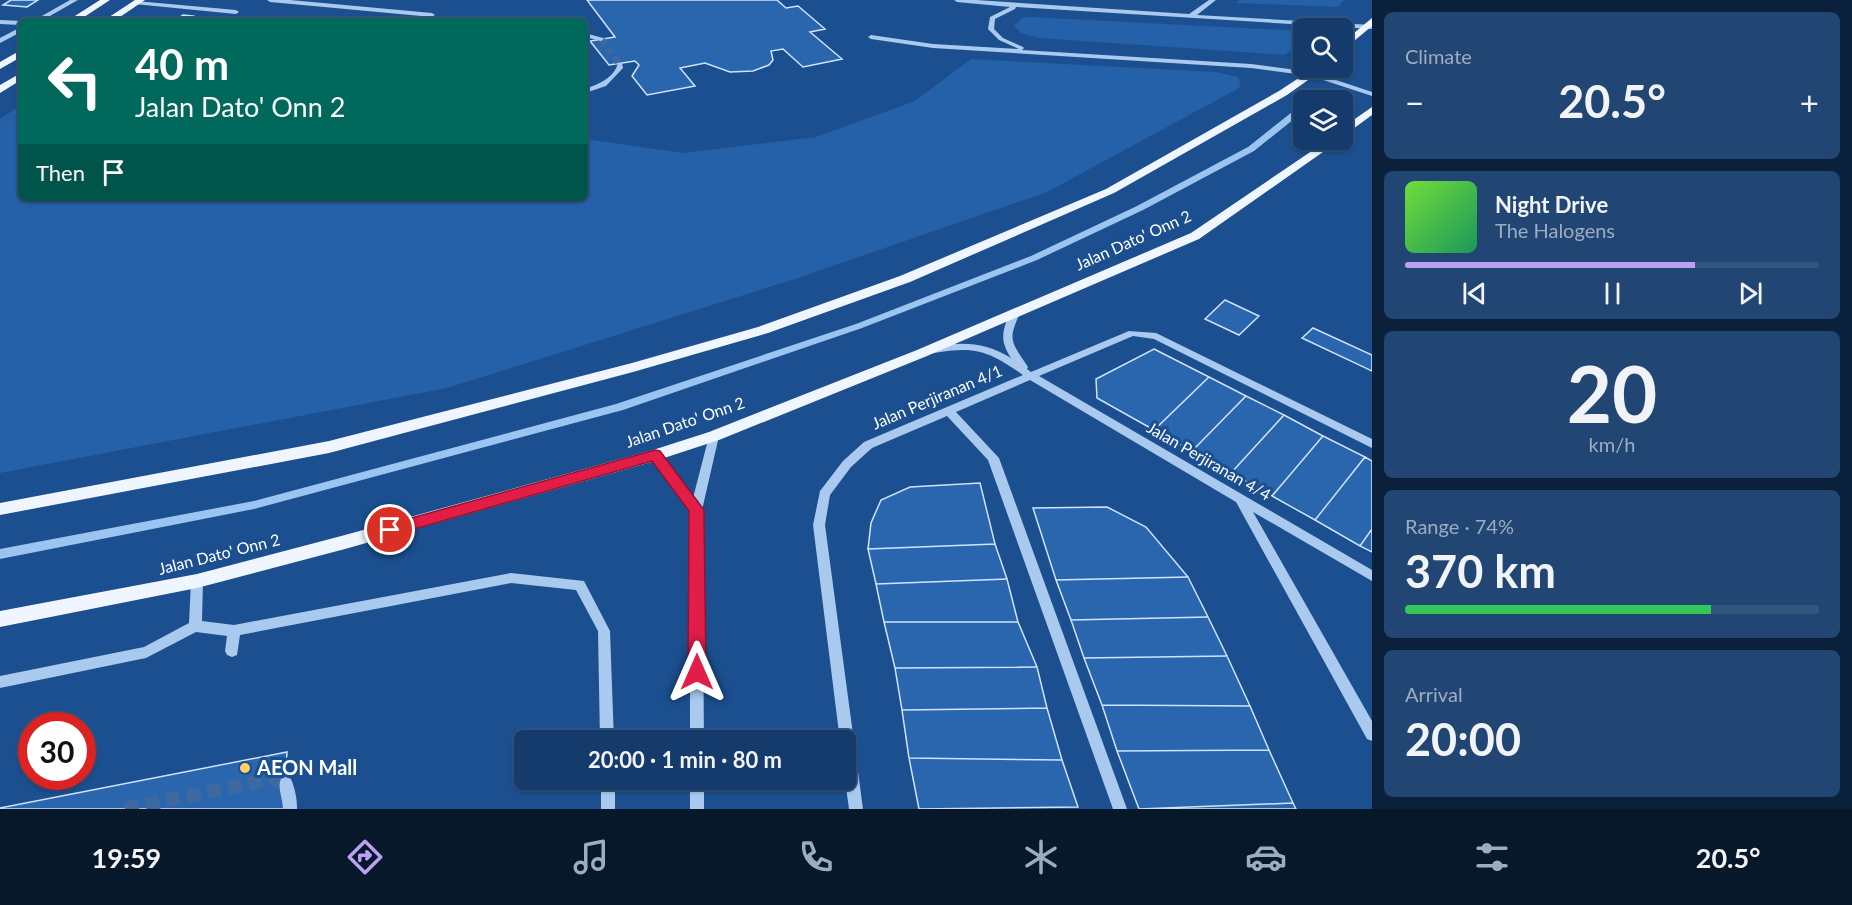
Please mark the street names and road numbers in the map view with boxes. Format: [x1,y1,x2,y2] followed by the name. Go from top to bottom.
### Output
[1072,206,1194,274] street label: Jalan Dato' Onn 2
[869,361,1005,433] street label: Jalan Perjiranan 4/1
[623,392,747,451] street label: Jalan Dato' Onn 2
[1144,417,1274,504] street label: Jalan Perjiranan 4/4
[156,529,282,578] street label: Jalan Dato' Onn 2

